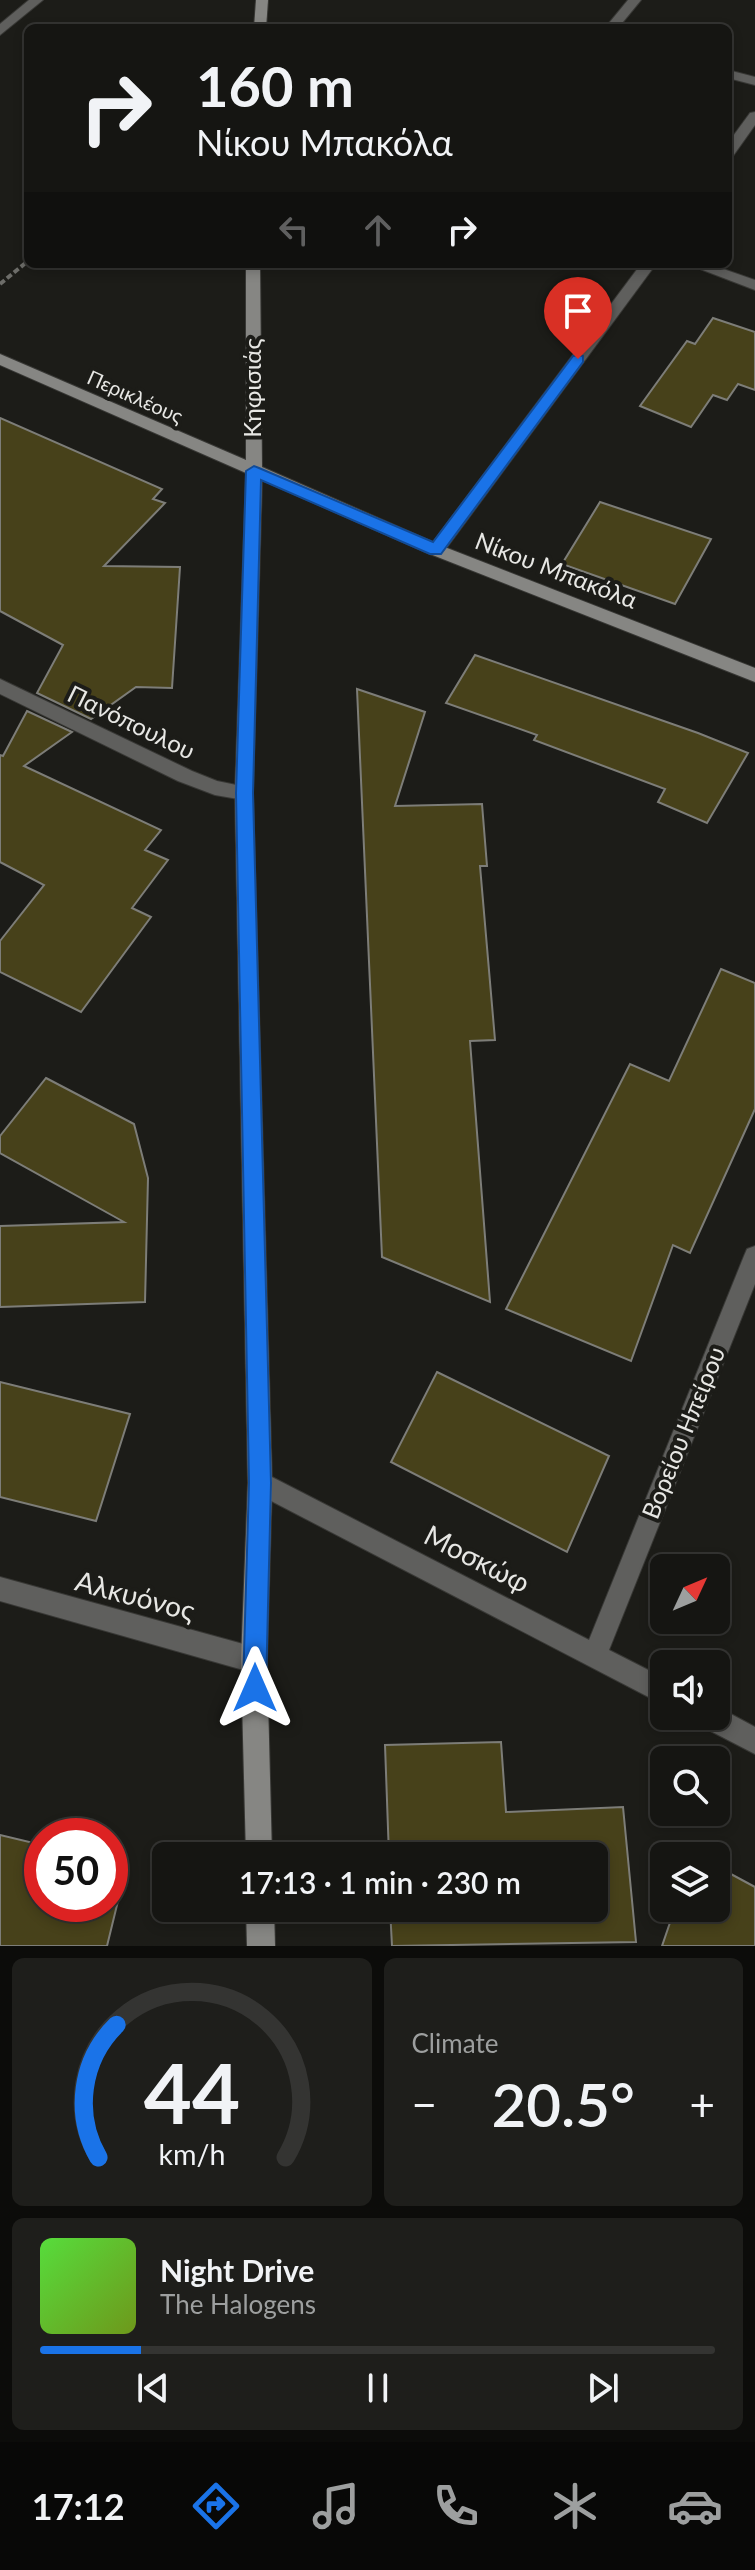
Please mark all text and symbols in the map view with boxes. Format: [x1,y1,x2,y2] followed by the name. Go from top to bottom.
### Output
[196,52,354,119] text: 160 m
[64,56,168,160] icon: right
[196,120,453,164] text: Νίκου Μπακόλα
[272,208,316,252] icon: left
[356,208,400,252] icon: ahead
[440,208,484,252] icon: right
[544,277,612,359] pin
[556,289,600,333] icon: arrive
[237,338,266,438] street label: Κηφισιάς
[84,364,187,428] street label: Περικλέους
[471,525,642,614] street label: Νίκου Μπακόλα
[63,678,200,765] street label: Πανόπουλου
[635,1342,730,1523] street label: Βορείου Ηπείρου
[419,1517,536,1599] street label: Μοσκώφ
[650,1554,730,1634] north arrow
[650,1554,730,1922] map controls
[72,1563,199,1627] street label: Αλκυόνος
[213,1646,297,1730] position arrow
[650,1650,730,1730] button: sound
[650,1746,730,1826] button: search
[24,1818,128,1922] speed limit sign: 50
[650,1842,730,1922] button: layers
[239,1864,521,1900] text: 17:13 · 1 min · 230 m
[412,2027,498,2059] text: Climate
[144,2042,240,2142] text: 44
[492,2068,635,2140] text: 20.5°
[412,2078,437,2130] text: −
[689,2078,715,2130] text: +
[158,2137,225,2171] text: km/h
[160,2252,314,2288] text: Night Drive
[160,2288,316,2320] text: The Halogens
[131,2366,175,2410] icon: previous
[356,2366,400,2410] icon: pause
[581,2366,625,2410] icon: next
[188,2478,244,2534] icon: directions
[308,2478,364,2534] icon: music
[428,2478,484,2534] icon: phone
[547,2478,603,2534] icon: climate
[667,2478,723,2534] icon: car
[32,2484,125,2528] text: 17:12

